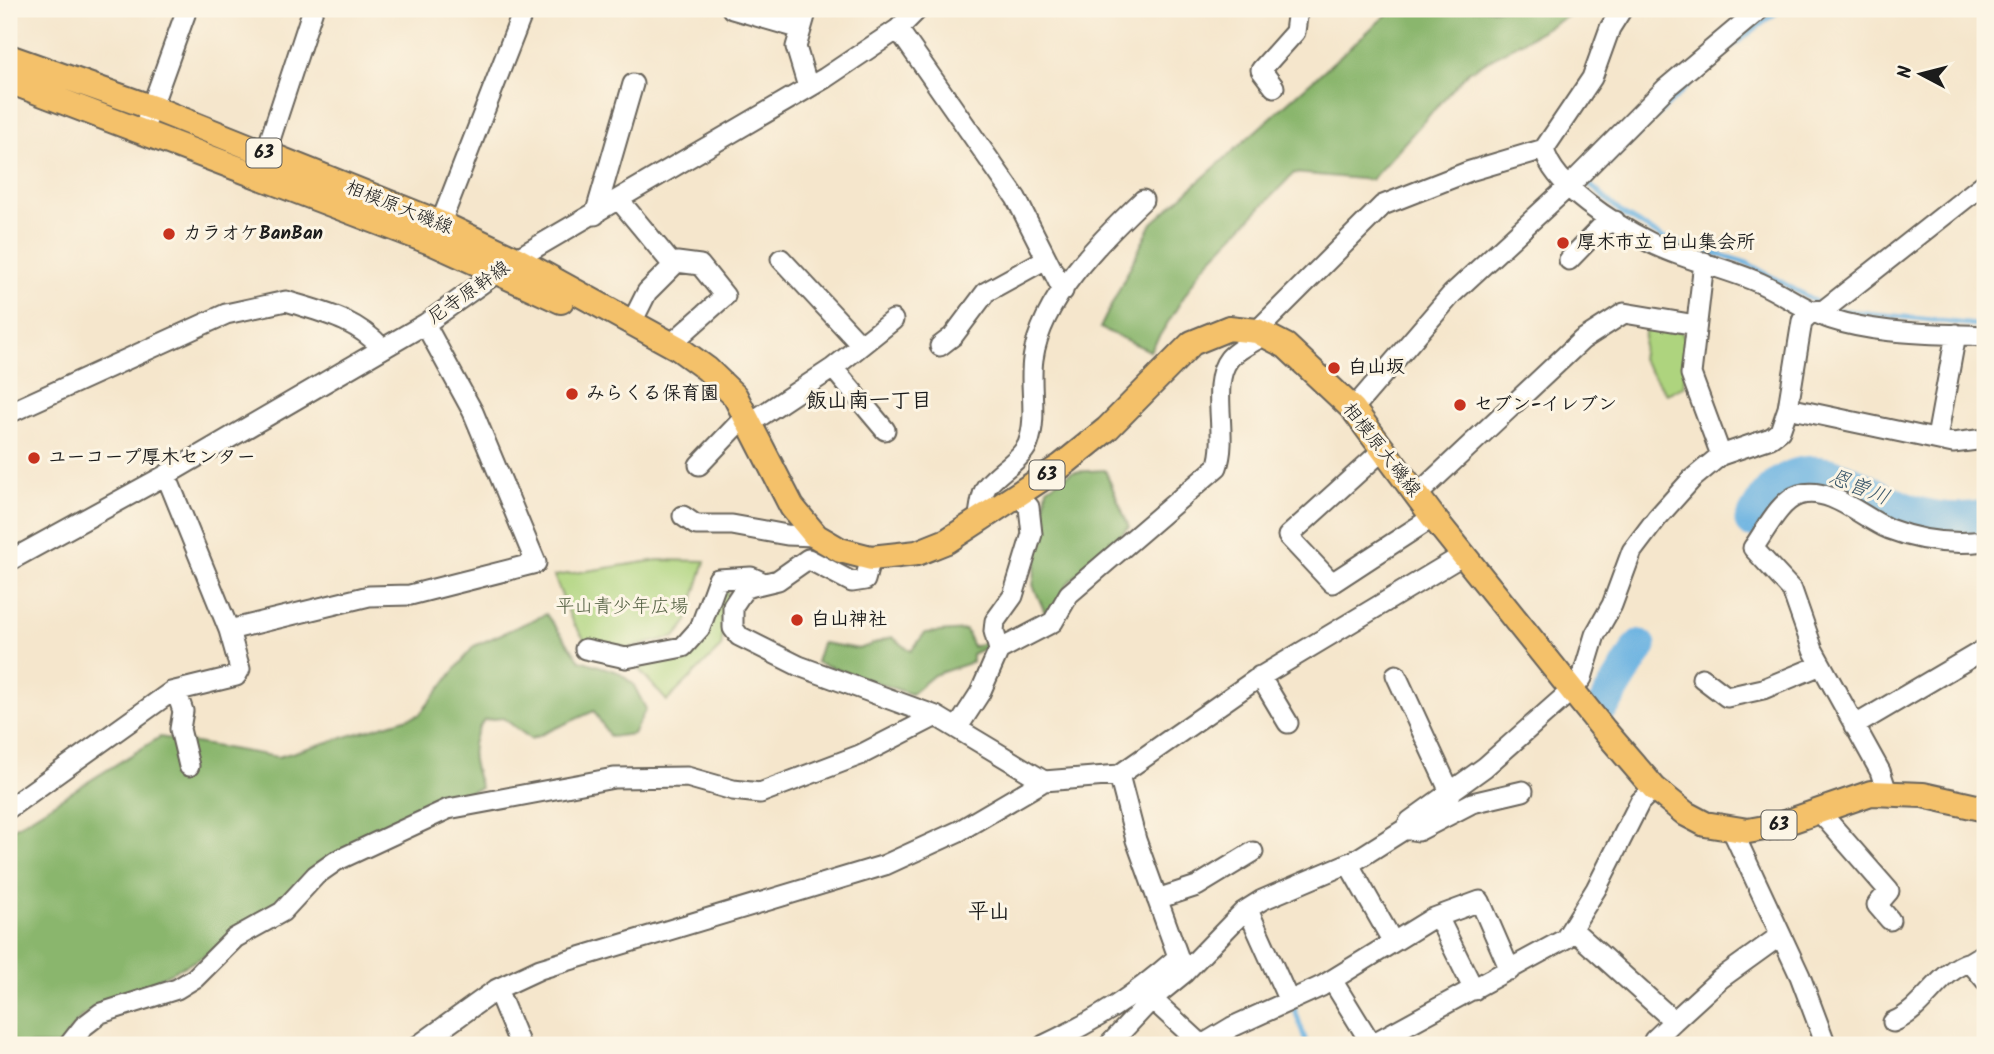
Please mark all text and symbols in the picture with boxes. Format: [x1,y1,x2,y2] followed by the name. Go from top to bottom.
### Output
[1885,38,1955,108] north arrow
[1890,64,1922,80] text: N
[246,138,282,168] road number: 63
[341,173,457,243] street label: 相模原大磯線
[183,219,323,249] place label: カラオケBanBan
[161,226,177,242] marker: カラオケBanBan
[1577,228,1755,258] place label: 厚木市立 白山集会所
[1555,235,1571,251] marker: 厚木市立 白山集会所
[421,253,517,333] street label: 尼寺原幹線
[1348,353,1405,383] place label: 白山坂
[1326,360,1342,376] marker: 白山坂
[586,379,719,409] place label: みらくる保育園
[806,385,932,418] district label: 飯山南一丁目
[564,386,580,402] marker: みらくる保育園
[1474,390,1617,420] place label: セブン-イレブン
[1334,396,1428,504] street label: 相模原大磯線
[1452,397,1468,413] marker: セブン-イレブン
[48,443,255,473] place label: ユーコープ厚木センター
[26,450,42,466] marker: ユーコープ厚木センター
[1030,461,1064,490] road number: 63
[1824,461,1894,515] water label: 恩曽川
[555,592,689,622] park label: 平山青少年広場
[811,605,887,635] place label: 白山神社
[789,612,805,628] marker: 白山神社
[1762,810,1796,840] road number: 63
[968,896,1010,929] district label: 平山

